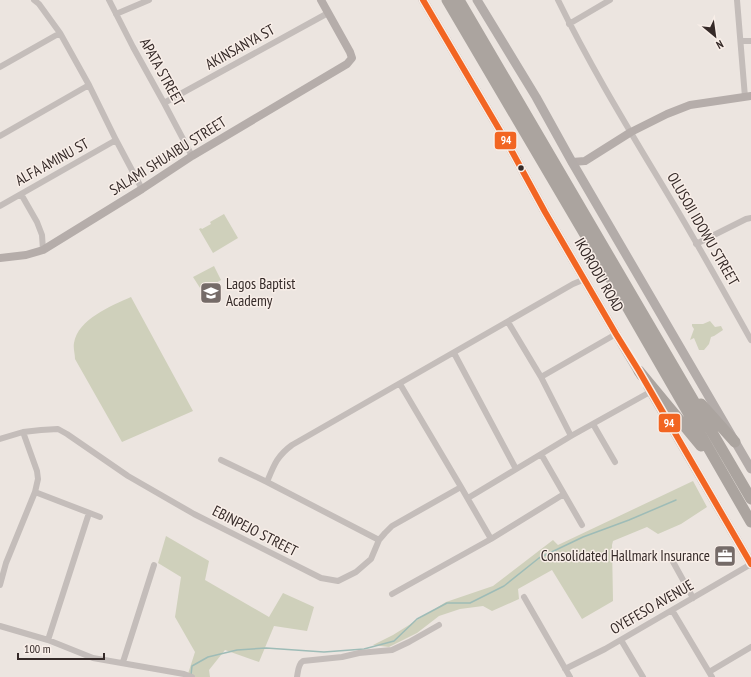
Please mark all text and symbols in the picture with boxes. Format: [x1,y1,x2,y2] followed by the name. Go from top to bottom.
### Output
[695,16,735,56] north arrow
[202,20,278,73] street label: AKINSANYA ST
[136,34,189,109] street label: APATA STREET
[714,37,726,52] text: N
[106,112,230,199] street label: SALAMI SHUAIBU STREET
[494,131,517,150] line badge: 94
[12,133,92,190] street label: ALFA AMINU ST
[501,133,512,147] text: 94
[516,163,526,173] unlabelled marker
[663,169,744,289] street label: OLUSOJI IDOWU STREET
[571,234,628,315] street label: IKORODU ROAD
[226,274,295,310] place label: Lagos Baptist Academy
[198,280,224,306] school or university icon: Lagos Baptist Academy
[658,413,681,433] line badge: 94
[664,416,675,430] text: 94
[209,501,301,560] street label: EBINPEJO STREET
[712,543,738,569] office icon: Consolidated Hallmark Insurance
[541,546,710,565] place label: Consolidated Hallmark Insurance
[607,575,697,638] street label: OYEFESO AVENUE
[18,635,104,661] scale bar
[24,641,51,656] text: 100 m

